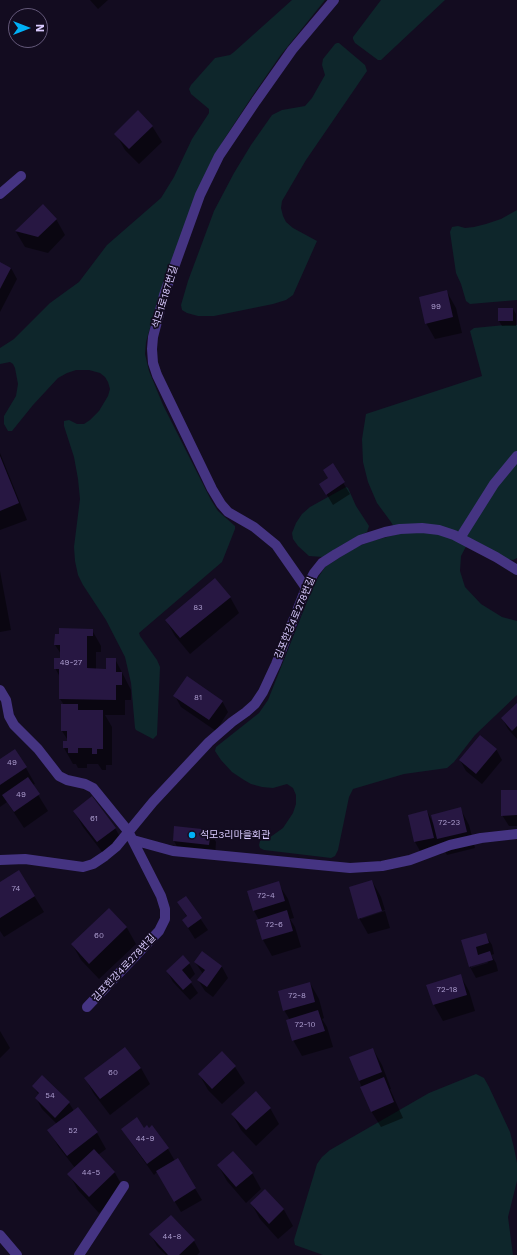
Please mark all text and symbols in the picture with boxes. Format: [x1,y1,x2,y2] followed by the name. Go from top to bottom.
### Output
[8,8,48,48] north arrow
[33,24,46,32] text: N
[150,264,180,330] street label: 석모1로187번길
[431,302,441,312] house number: 99
[272,575,318,661] street label: 김포한강4로278번길
[193,603,203,613] house number: 83
[60,658,82,668] house number: 49-27
[194,693,202,703] house number: 81
[7,758,17,768] house number: 49
[16,790,26,800] house number: 49
[90,814,98,824] house number: 61
[438,818,460,828] house number: 72-23
[200,829,270,841] place label: 석모3리마을회관
[187,830,197,840] marker: 석모3리마을회관
[12,884,20,894] house number: 74
[257,891,275,901] house number: 72-4
[265,920,283,930] house number: 72-6
[94,931,104,941] house number: 60
[90,932,158,1004] street label: 김포한강4로278번길
[437,985,457,995] house number: 72-18
[288,991,306,1001] house number: 72-8
[295,1020,315,1030] house number: 72-10
[108,1068,118,1078] house number: 60
[45,1091,55,1101] house number: 54
[68,1126,78,1136] house number: 52
[136,1134,154,1144] house number: 44-9
[82,1168,100,1178] house number: 44-5
[163,1232,181,1242] house number: 44-8

